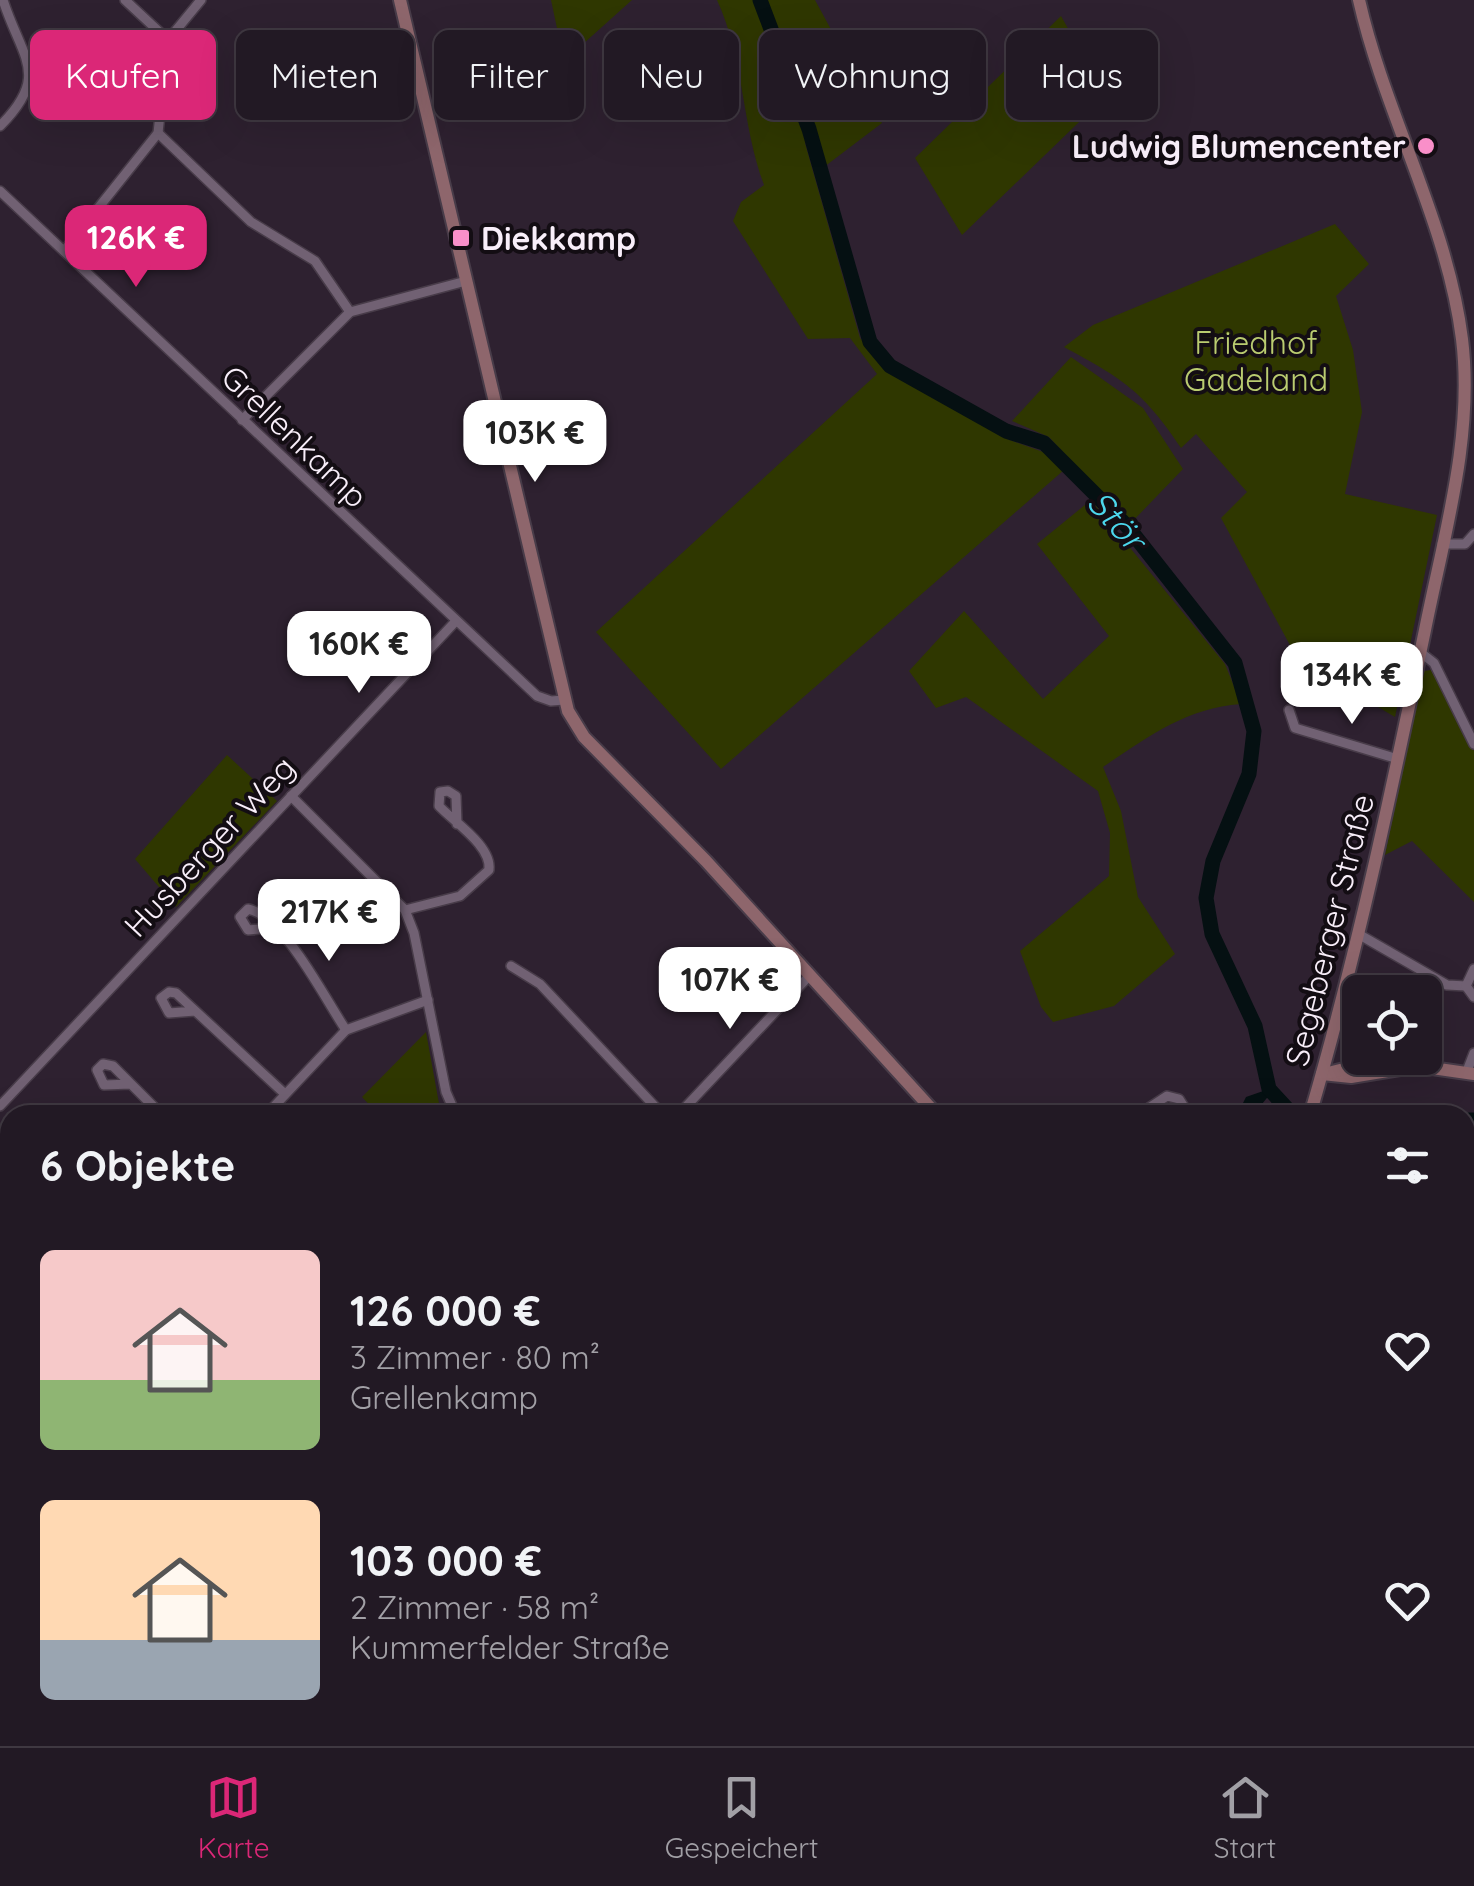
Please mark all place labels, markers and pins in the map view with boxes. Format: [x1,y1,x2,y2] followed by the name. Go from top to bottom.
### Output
[1072,126,1406,166] place label: Ludwig Blumencenter
[1415,135,1437,157] marker: Ludwig Blumencenter
[55,205,217,290] pin: 126K €
[481,218,636,258] place label: Diekkamp
[450,227,472,249] marker: Diekkamp
[454,400,616,485] pin: 103K €
[278,611,440,696] pin: 160K €
[1271,642,1433,727] pin: 134K €
[248,879,410,964] pin: 217K €
[649,947,811,1032] pin: 107K €

